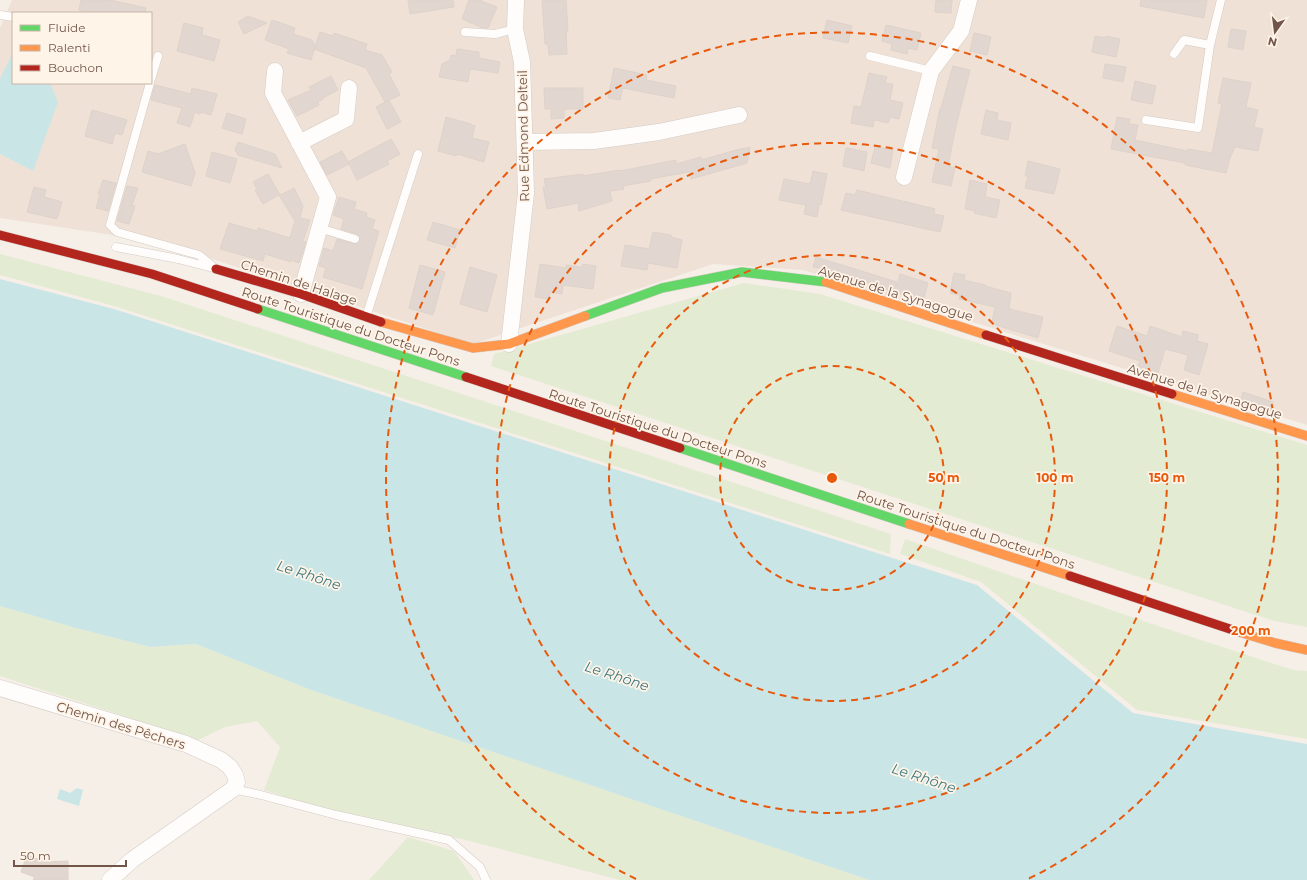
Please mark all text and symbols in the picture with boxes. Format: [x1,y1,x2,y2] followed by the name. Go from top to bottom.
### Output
[12,12,152,84] legend
[1255,12,1295,52] north arrow
[48,20,86,35] text: Fluide
[1267,34,1279,50] text: N
[48,40,90,55] text: Ralenti
[48,60,103,75] text: Bouchon
[514,70,532,202] street label: Rue Edmond Delteil
[239,256,359,308] street label: Chemin de Halage
[817,262,976,324] street label: Avenue de la Synagogue
[240,283,462,369] street label: Route Touristique du Docteur Pons
[1126,360,1285,422] street label: Avenue de la Synagogue
[547,385,769,471] street label: Route Touristique du Docteur Pons
[928,470,960,485] text: 50 m
[1037,470,1073,485] text: 100 m
[1149,470,1185,485] text: 150 m
[825,471,839,485] centre of rings
[855,486,1077,572] street label: Route Touristique du Docteur Pons
[275,556,343,594] water label: Le Rhône
[1231,623,1271,638] text: 200 m
[583,657,651,695] water label: Le Rhône
[55,698,187,752] street label: Chemin des Pêchers
[890,759,958,797] water label: Le Rhône
[14,842,126,868] scale bar
[20,848,51,863] text: 50 m

